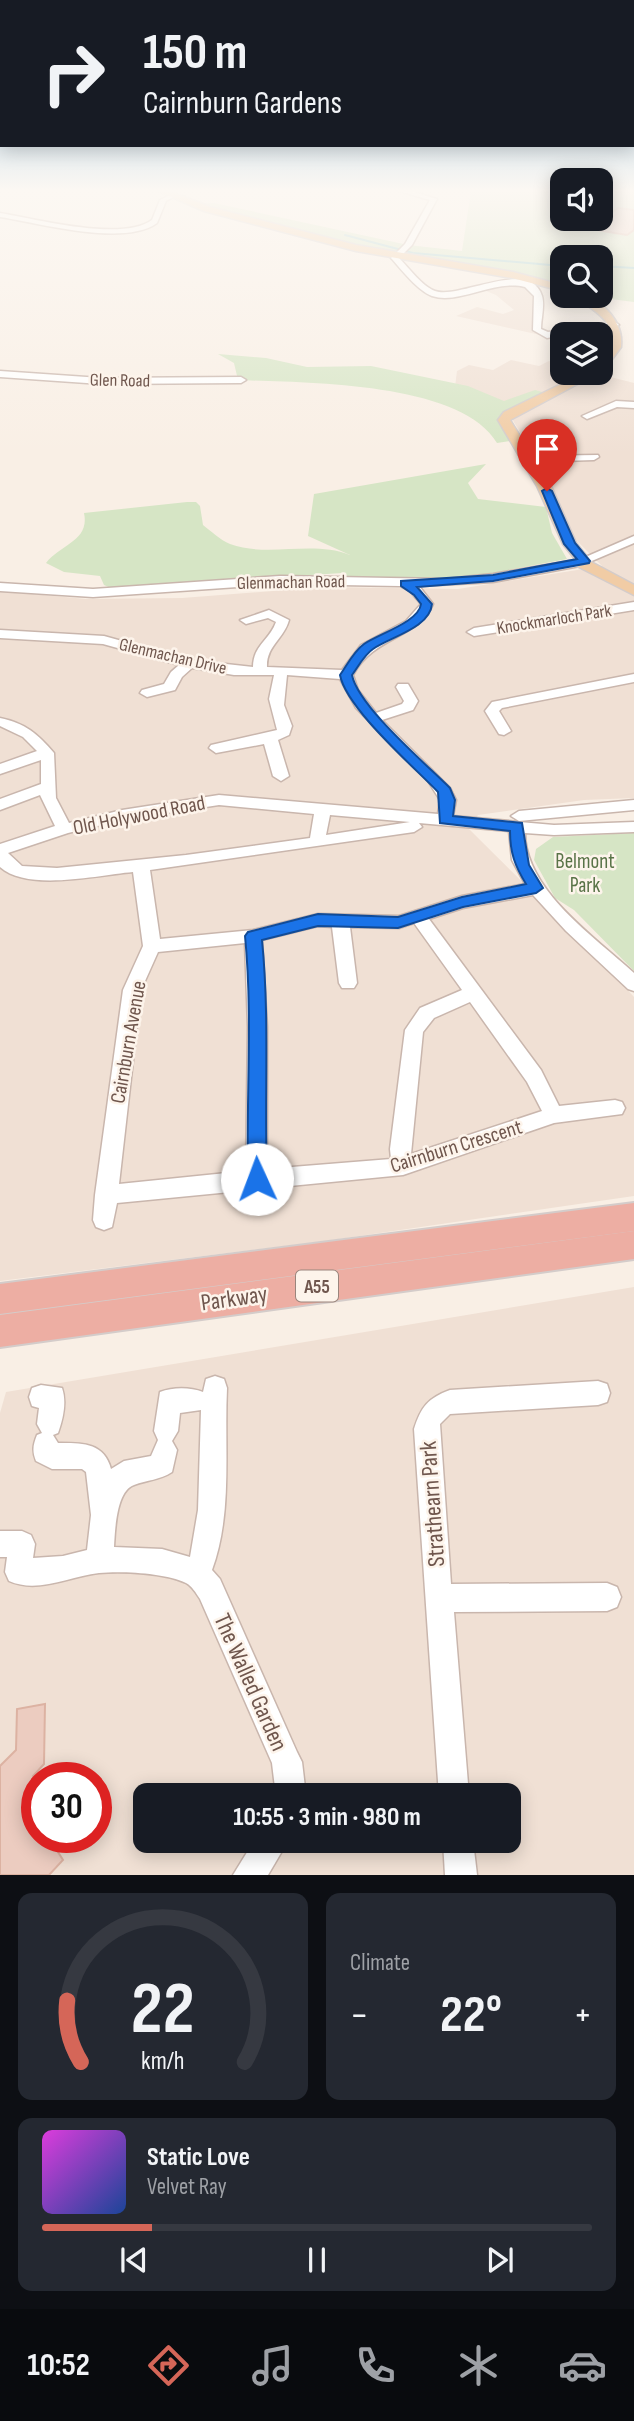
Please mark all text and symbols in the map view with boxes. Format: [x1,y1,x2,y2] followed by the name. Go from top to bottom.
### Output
[143,24,247,83] text: 150 m
[28,28,119,119] icon: right
[143,84,342,123] text: Cairnburn Gardens
[550,168,613,385] map controls
[550,168,613,231] button: sound
[550,245,613,308] button: search
[550,322,613,385] button: layers
[90,369,150,392] street label: Glen Road
[517,419,577,491] pin
[528,430,566,468] icon: arrive
[237,571,345,594] street label: Glenmachan Road
[495,600,613,639] street label: Knockmarloch Park
[117,634,229,679] street label: Glenmachan Drive
[71,790,207,841] street label: Old Holywood Road
[555,849,615,898] park label: Belmont Park
[105,979,152,1105] street label: Cairnburn Avenue
[387,1115,525,1178] street label: Cairnburn Crescent
[220,1142,294,1216] position arrow
[296,1270,338,1302] road number: A55
[199,1279,269,1317] street label: Parkway
[414,1440,451,1568] street label: Strathearn Park
[207,1609,294,1755] street label: The Walled Garden
[21,1762,112,1853] speed limit sign: 30
[233,1802,421,1833] text: 10:55 · 3 min · 980 m
[350,1949,410,1977] text: Climate
[131,1967,195,2055] text: 22
[440,1984,502,2047] text: 22°
[350,1993,369,2038] text: −
[573,1993,592,2038] text: +
[141,2046,185,2077] text: km/h
[147,2142,250,2173] text: Static Love
[147,2173,227,2201] text: Velvet Ray
[115,2241,153,2279] icon: previous
[298,2241,336,2279] icon: pause
[481,2241,519,2279] icon: next
[144,2341,193,2390] icon: directions
[248,2341,297,2390] icon: music
[351,2341,400,2390] icon: phone
[454,2341,503,2390] icon: climate
[558,2341,607,2390] icon: car
[27,2346,90,2385] text: 10:52

